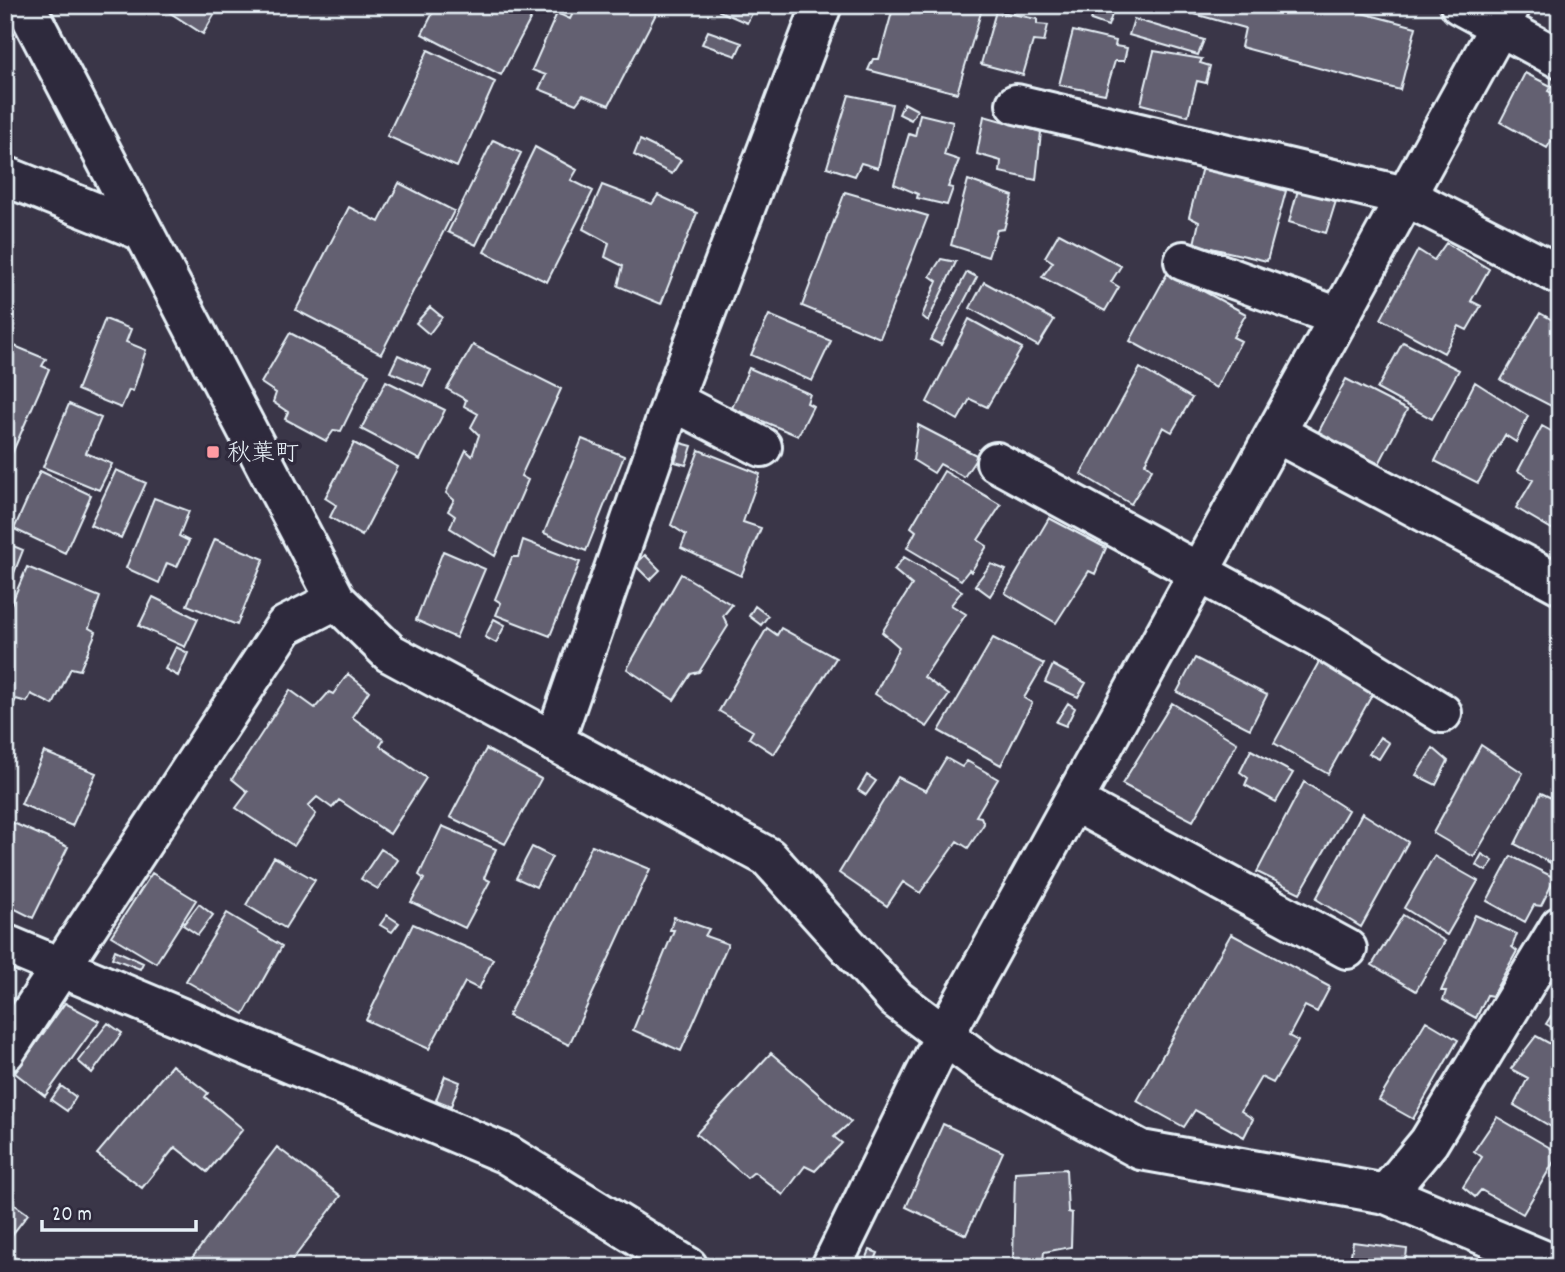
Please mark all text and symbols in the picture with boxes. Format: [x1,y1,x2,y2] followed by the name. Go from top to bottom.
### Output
[227,438,299,472] place label: 秋葉町
[205,444,221,460] marker: 秋葉町
[42,1188,196,1232] scale bar
[52,1201,92,1231] text: 20 m

